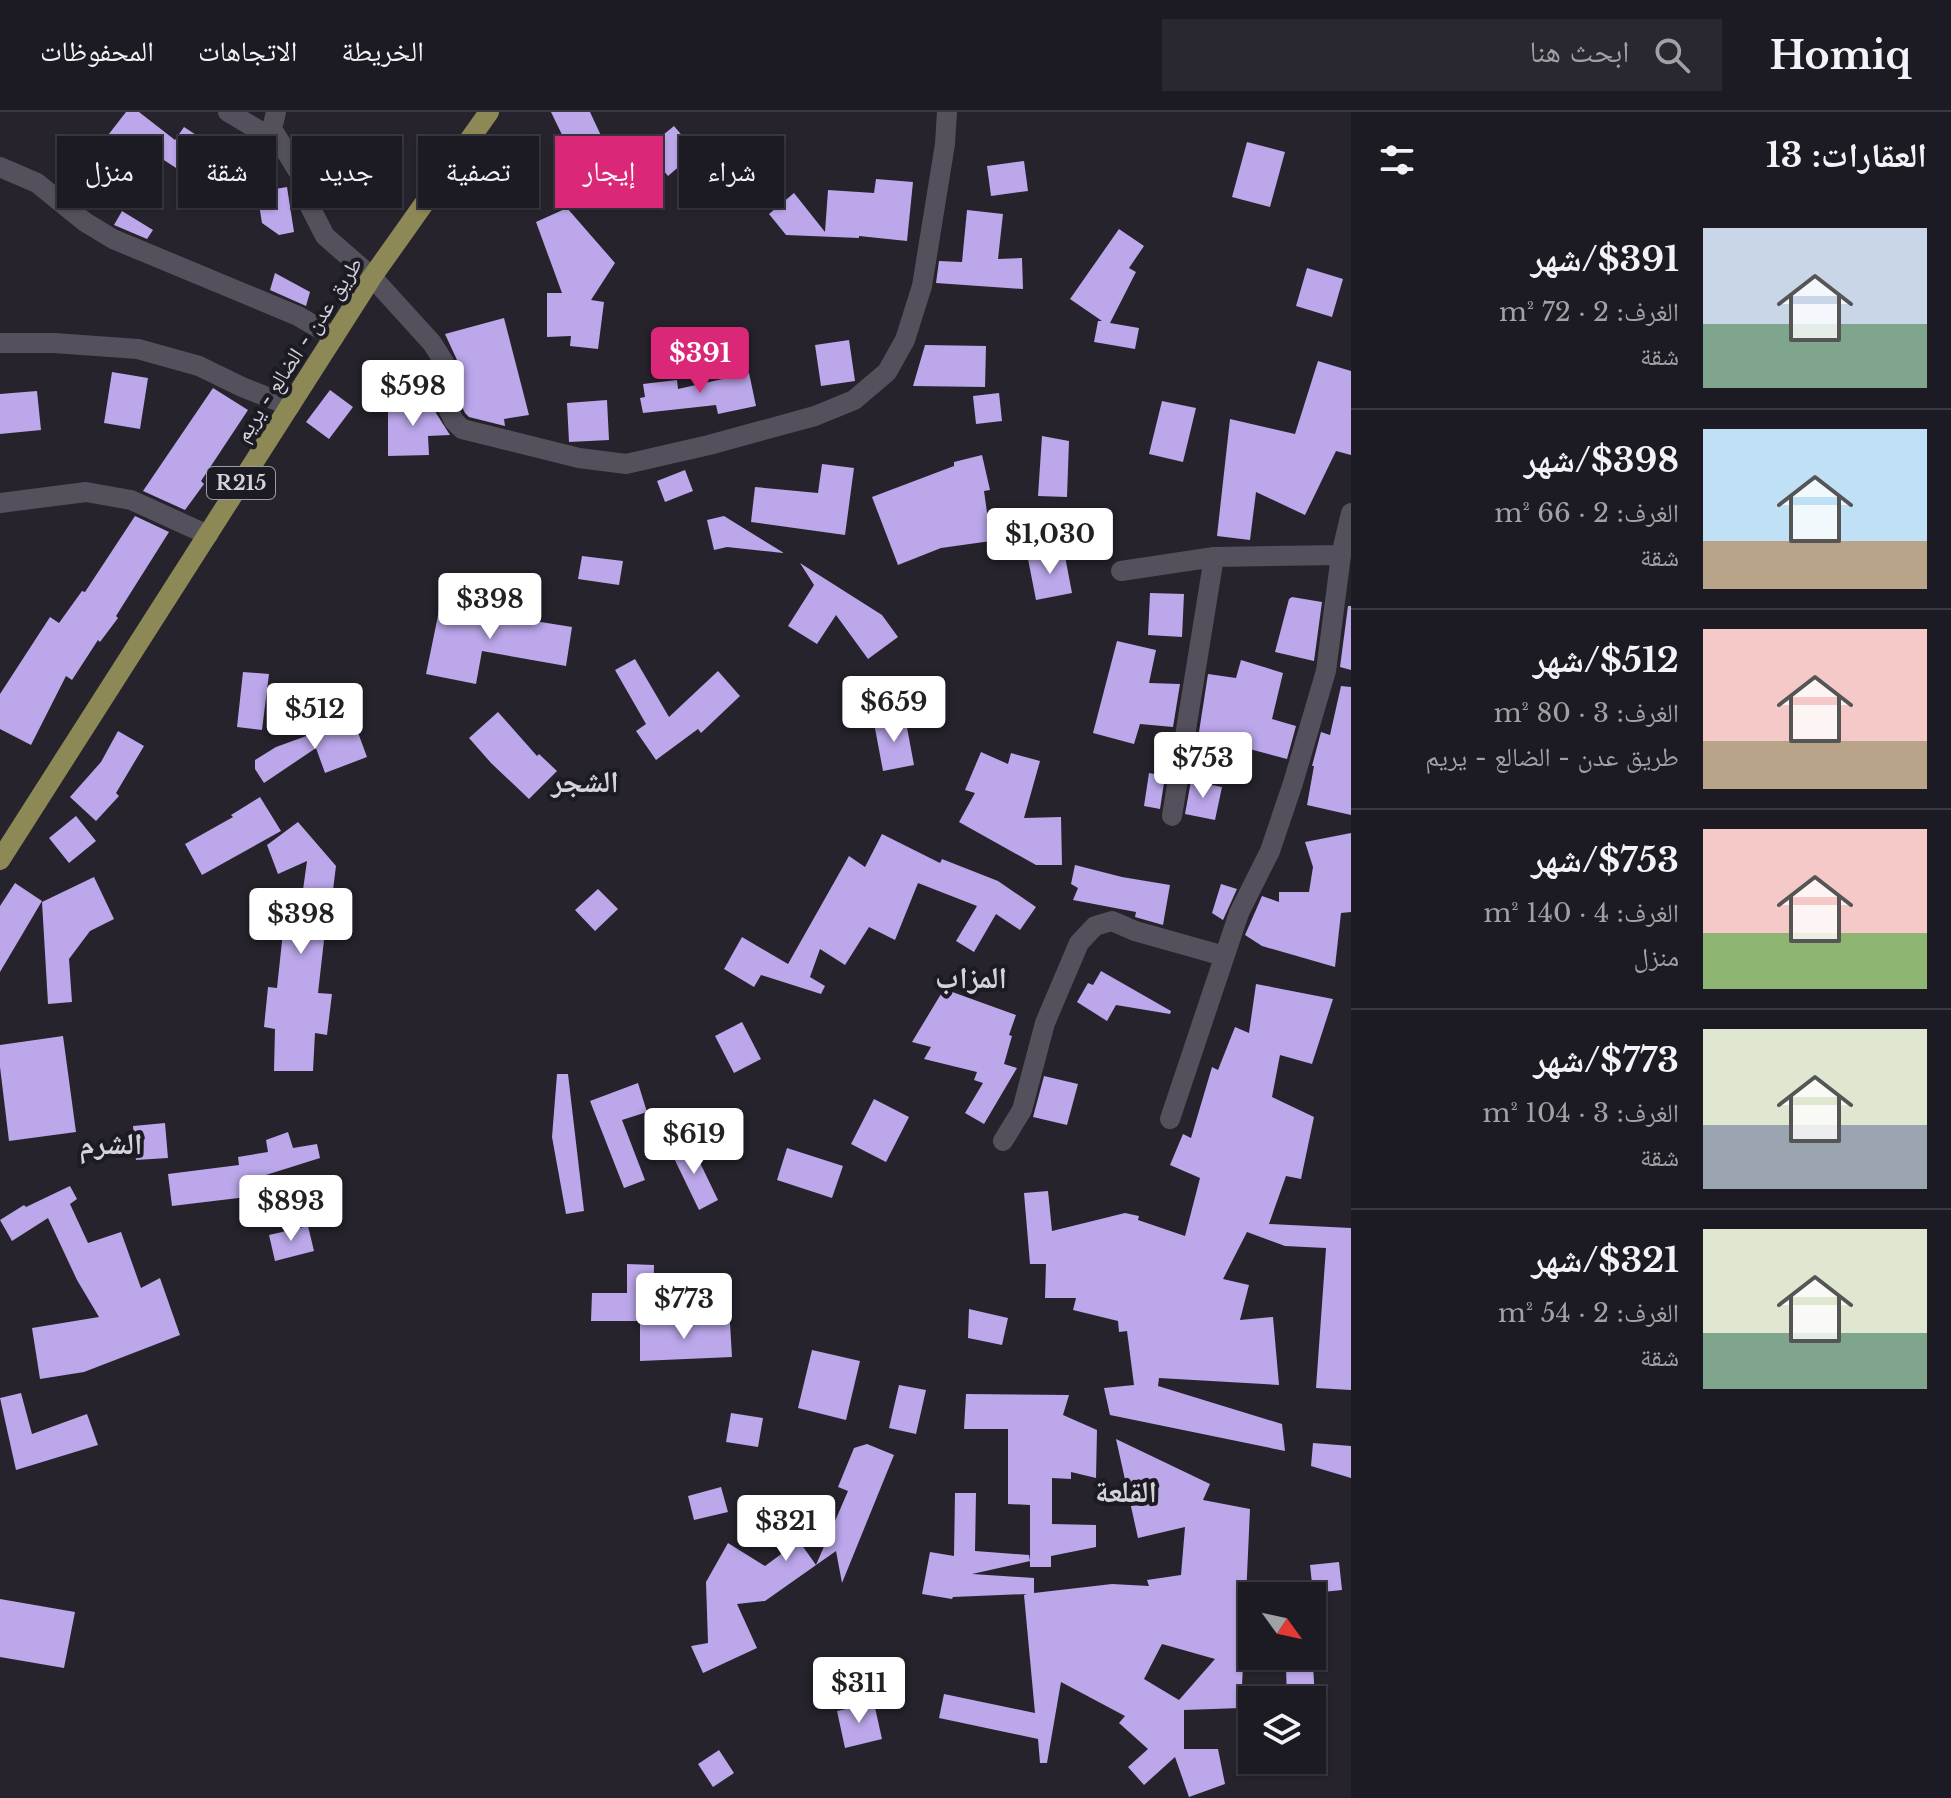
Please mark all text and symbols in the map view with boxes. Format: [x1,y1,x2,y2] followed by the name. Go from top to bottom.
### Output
[1162,19,1722,91] search box
[1770,32,1911,79] text: Homiq
[1529,33,1630,70] text: ابحث هنا
[1650,33,1694,77] icon: search
[40,34,154,69] text: المحفوظات
[198,34,297,69] text: الاتجاهات
[341,34,424,69] text: الخريطة
[1766,134,1927,176] text: العقارات: 13
[57,136,162,208] chip: منزل
[178,136,276,208] chip: شقة
[292,136,402,208] chip: جديد
[418,136,539,208] chip: تصفية
[555,136,663,208] chip: إيجار
[679,136,784,208] chip: شراء
[1375,138,1419,182] icon: filters
[1531,238,1679,280] text: $391/شهر
[229,252,369,447] street label: طريق عدن - الضالع - يريم
[1767,260,1863,356] icon: home
[1499,296,1679,328] text: الغرف: 2 · 72 m²
[653,327,747,395] pin: $391
[669,337,731,369] text: $391
[1640,340,1679,372] text: شقة
[366,360,460,428] pin: $598
[380,370,446,402] text: $598
[1524,439,1679,481] text: $398/شهر
[1767,461,1863,557] icon: home
[207,467,275,499] road number: R215
[1495,497,1679,529] text: الغرف: 2 · 66 m²
[985,508,1115,576] pin: $1,030
[1005,518,1095,550] text: $1,030
[1640,541,1679,573] text: شقة
[443,573,537,641] pin: $398
[456,583,524,615] text: $398
[1533,639,1679,681] text: $512/شهر
[1767,661,1863,757] icon: home
[847,676,941,744] pin: $659
[268,683,362,751] pin: $512
[860,686,928,718] text: $659
[285,693,345,725] text: $512
[1494,697,1679,729] text: الغرف: 3 · 80 m²
[1156,732,1250,800] pin: $753
[1425,741,1679,773] text: طريق عدن - الضالع - يريم
[1172,742,1234,774] text: $753
[549,763,619,800] district label: الشجر
[1531,839,1679,881] text: $753/شهر
[1767,861,1863,957] icon: home
[254,888,348,956] pin: $398
[1483,897,1679,929] text: الغرف: 4 · 140 m²
[267,898,335,930] text: $398
[1634,941,1679,973] text: منزل
[935,959,1007,996] district label: المزاب
[1533,1039,1679,1081] text: $773/شهر
[1767,1061,1863,1157] icon: home
[1483,1097,1679,1129] text: الغرف: 3 · 104 m²
[647,1108,741,1176] pin: $619
[662,1118,726,1150] text: $619
[80,1125,142,1165] district label: الشرم
[1640,1141,1679,1173] text: شقة
[244,1175,338,1243] pin: $893
[257,1185,325,1217] text: $893
[1532,1239,1679,1281] text: $321/شهر
[1767,1261,1863,1357] icon: home
[637,1273,731,1341] pin: $773
[654,1283,714,1315] text: $773
[1498,1297,1679,1329] text: الغرف: 2 · 54 m²
[1640,1341,1679,1373] text: شقة
[1095,1473,1157,1510] district label: القلعة
[739,1495,833,1563] pin: $321
[755,1505,817,1537] text: $321
[1238,1582,1326,1670] north arrow
[1238,1582,1326,1774] map controls
[812,1657,906,1725] pin: $311
[831,1667,887,1699] text: $311
[1238,1686,1326,1774] button: layers

